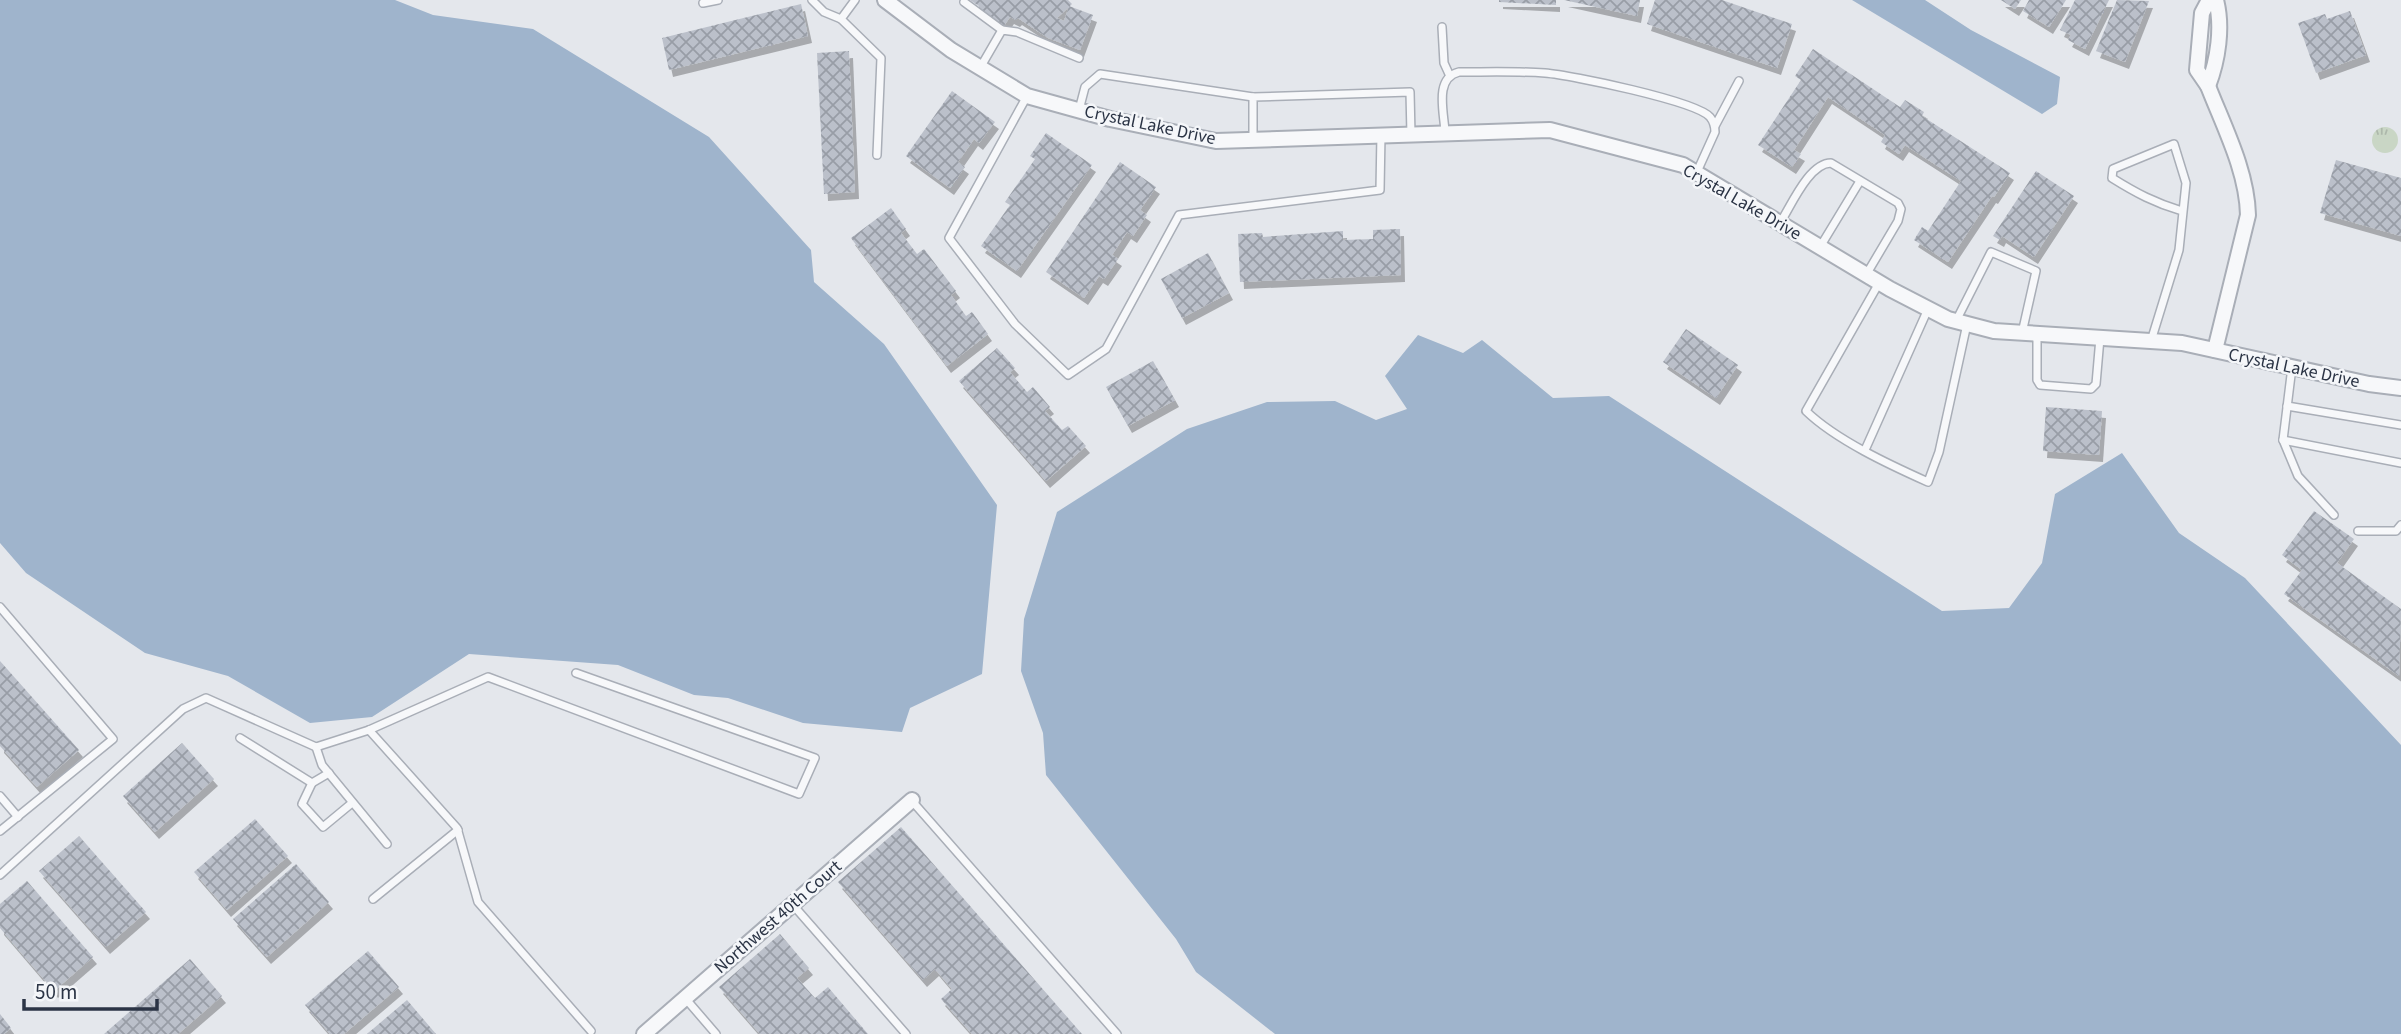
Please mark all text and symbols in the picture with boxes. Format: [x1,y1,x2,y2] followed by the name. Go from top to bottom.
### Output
[1082,99,1218,151] street label: Crystal Lake Drive
[1678,158,1806,246] street label: Crystal Lake Drive
[2226,342,2362,394] street label: Crystal Lake Drive
[709,855,847,979] street label: Northwest 40th Court
[24,968,158,1012] scale bar
[35,977,77,1007] text: 50 m

